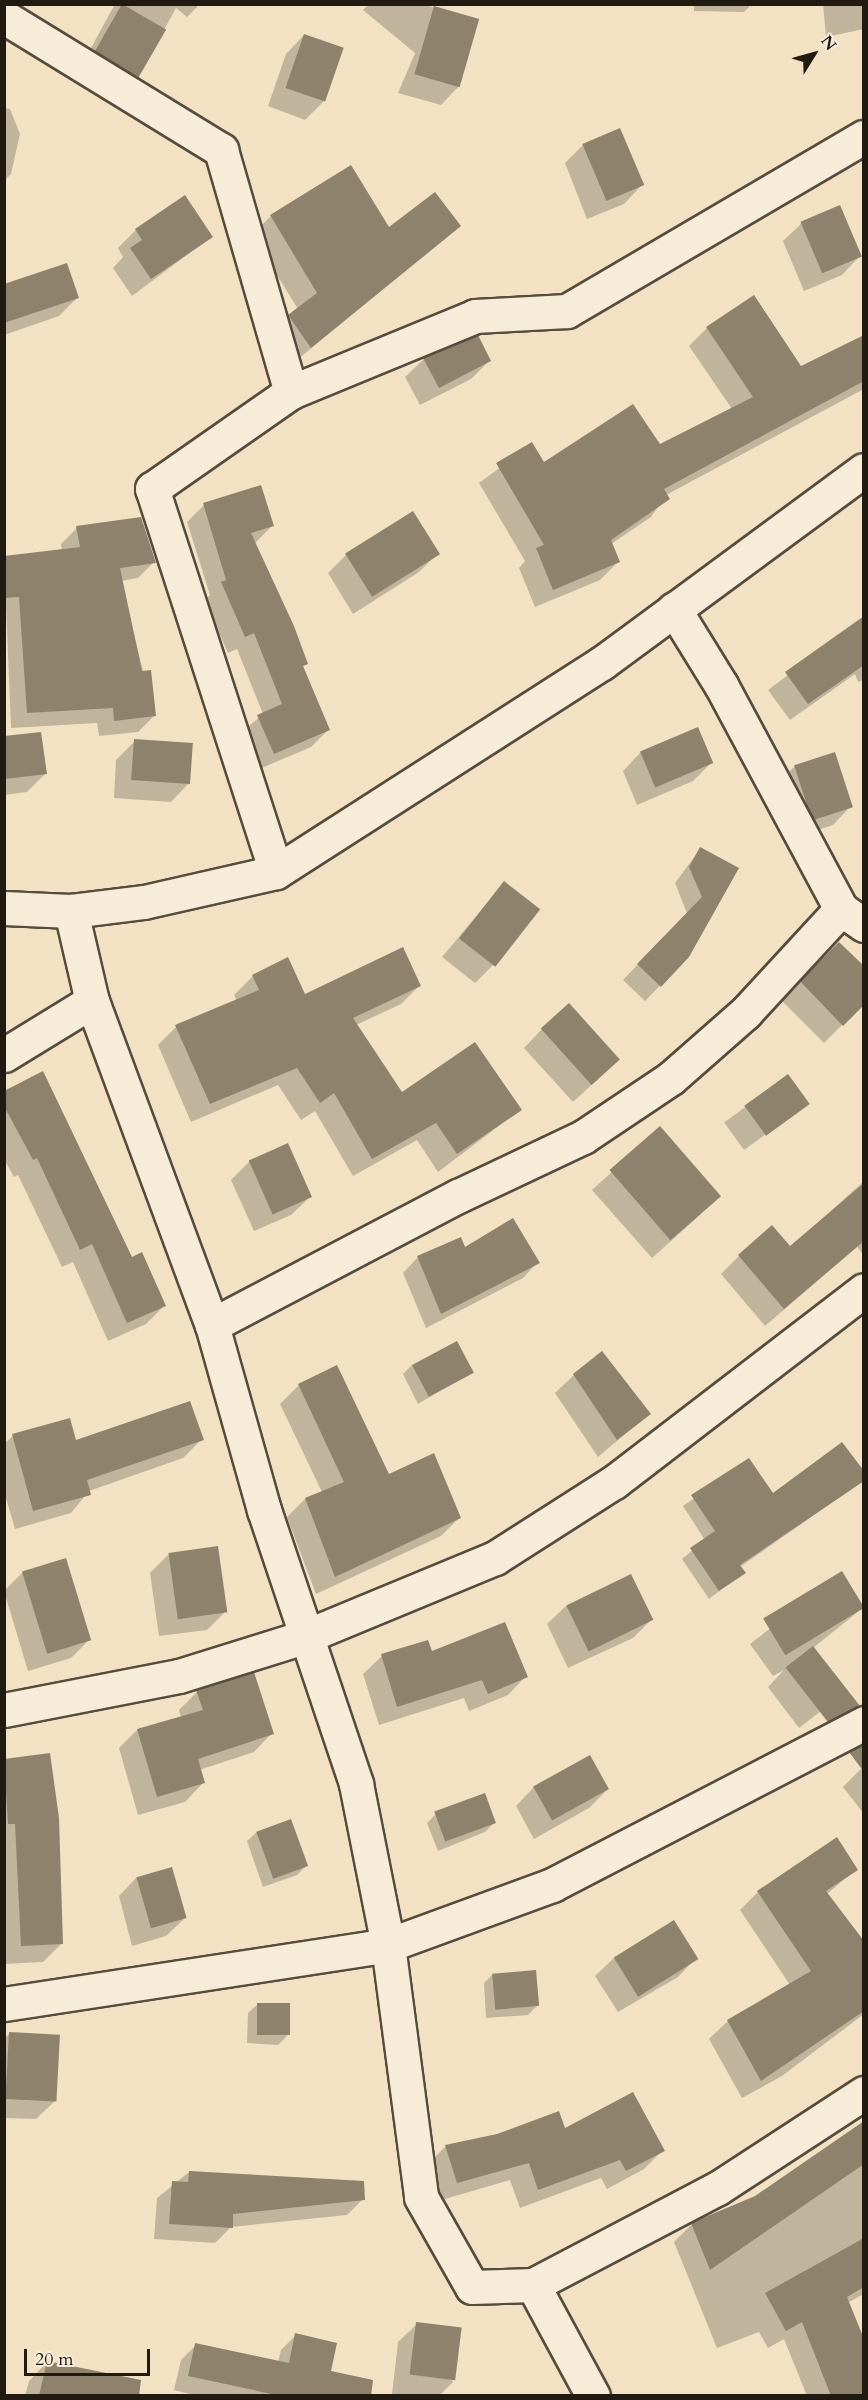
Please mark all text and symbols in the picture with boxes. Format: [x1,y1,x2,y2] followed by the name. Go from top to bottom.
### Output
[784,24,844,84] north arrow
[815,31,841,55] text: N
[27,2337,153,2375] scale bar
[35,2347,74,2372] text: 20 m

